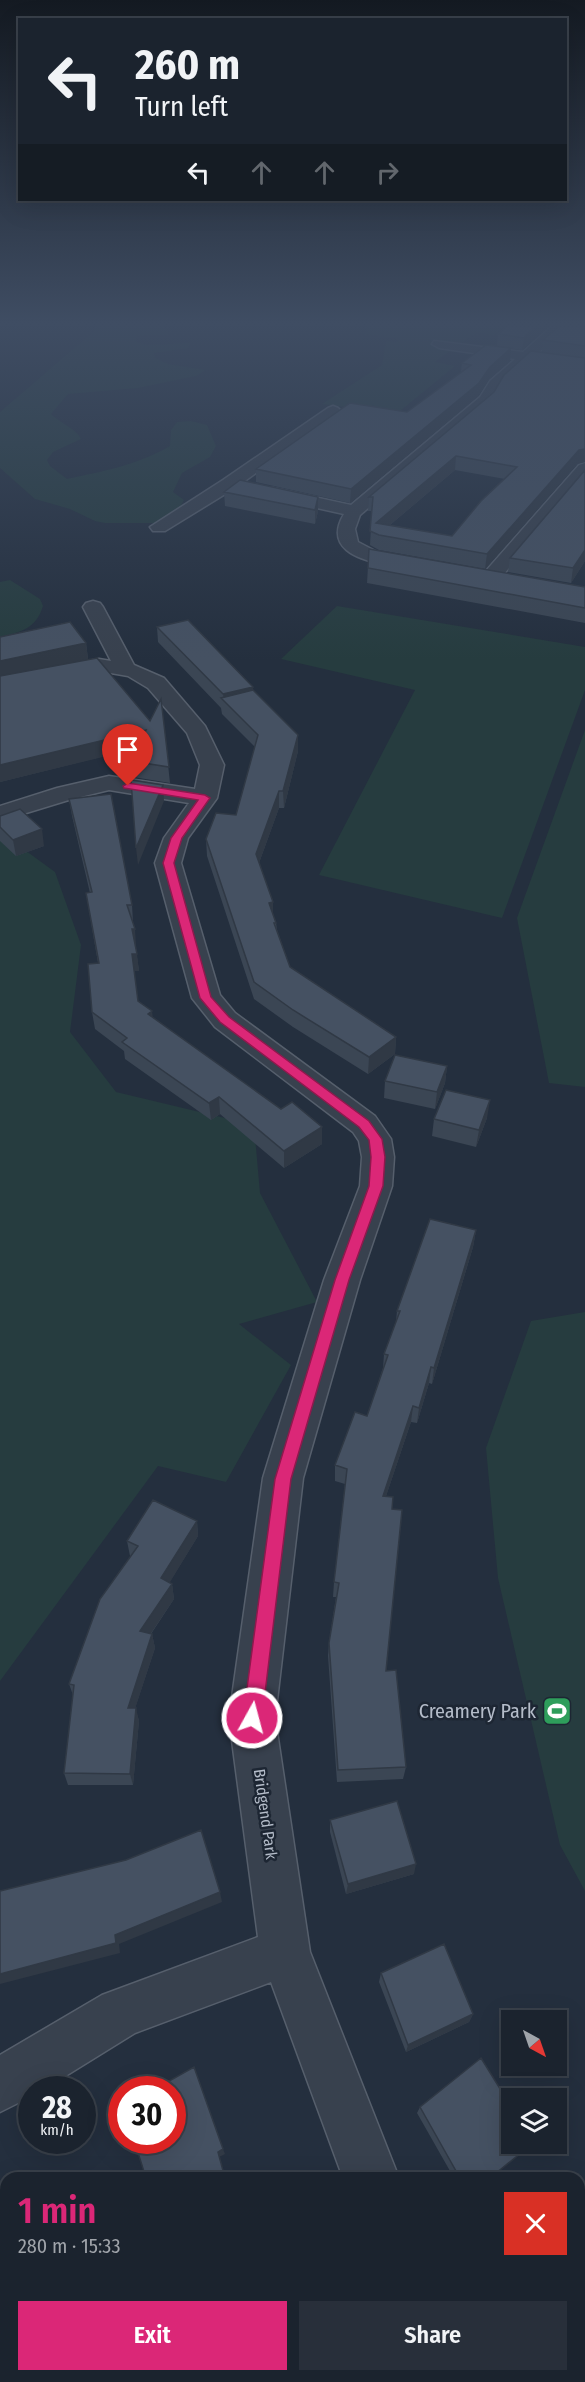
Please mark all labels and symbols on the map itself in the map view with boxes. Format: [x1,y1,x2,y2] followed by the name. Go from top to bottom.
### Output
[102,724,153,786] pin
[220,1686,284,1750] position arrow
[541,1695,573,1727] sports icon: Creamery Park
[419,1699,537,1723] place label: Creamery Park
[250,1768,281,1861] street label: Bridgend Park
[501,2010,567,2076] north arrow
[108,2076,186,2154] speed limit sign: 30

